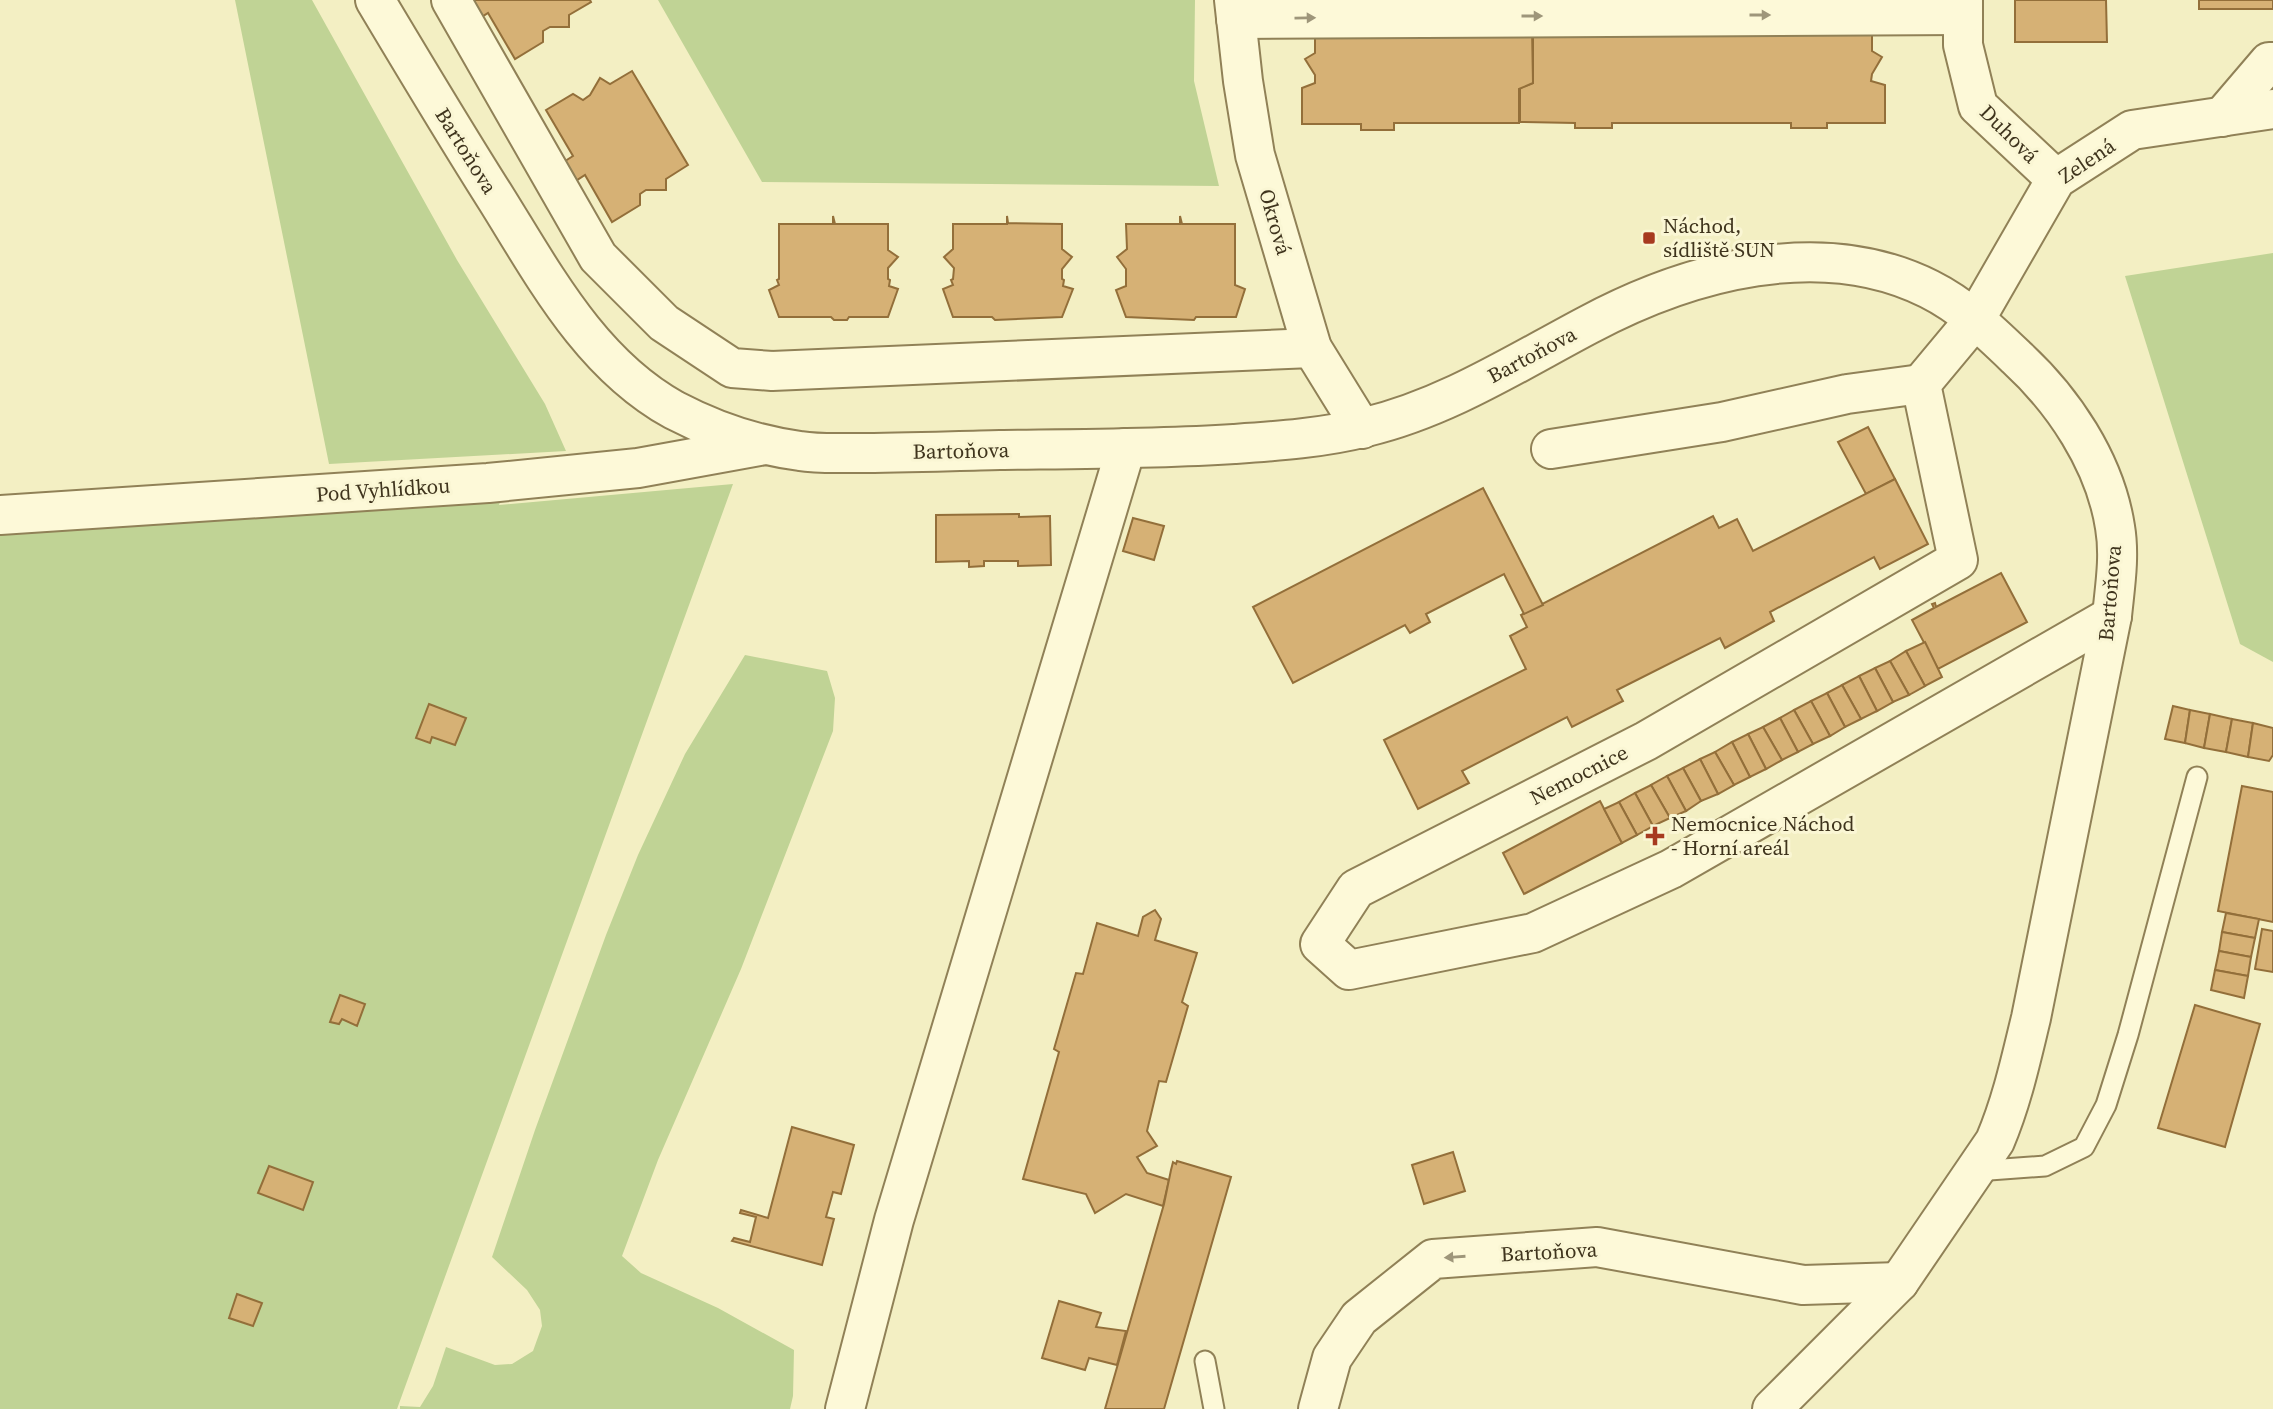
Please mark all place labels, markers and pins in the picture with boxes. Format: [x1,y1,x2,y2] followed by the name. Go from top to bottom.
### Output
[1663,211,1775,264] place label: Náchod, sídliště SUN
[1641,230,1657,246] marker: Náchod, sídliště SUN
[1671,809,1854,862] place label: Nemocnice Náchod - Horní areál
[1645,826,1665,846] marker: Nemocnice Náchod - Horní areál

